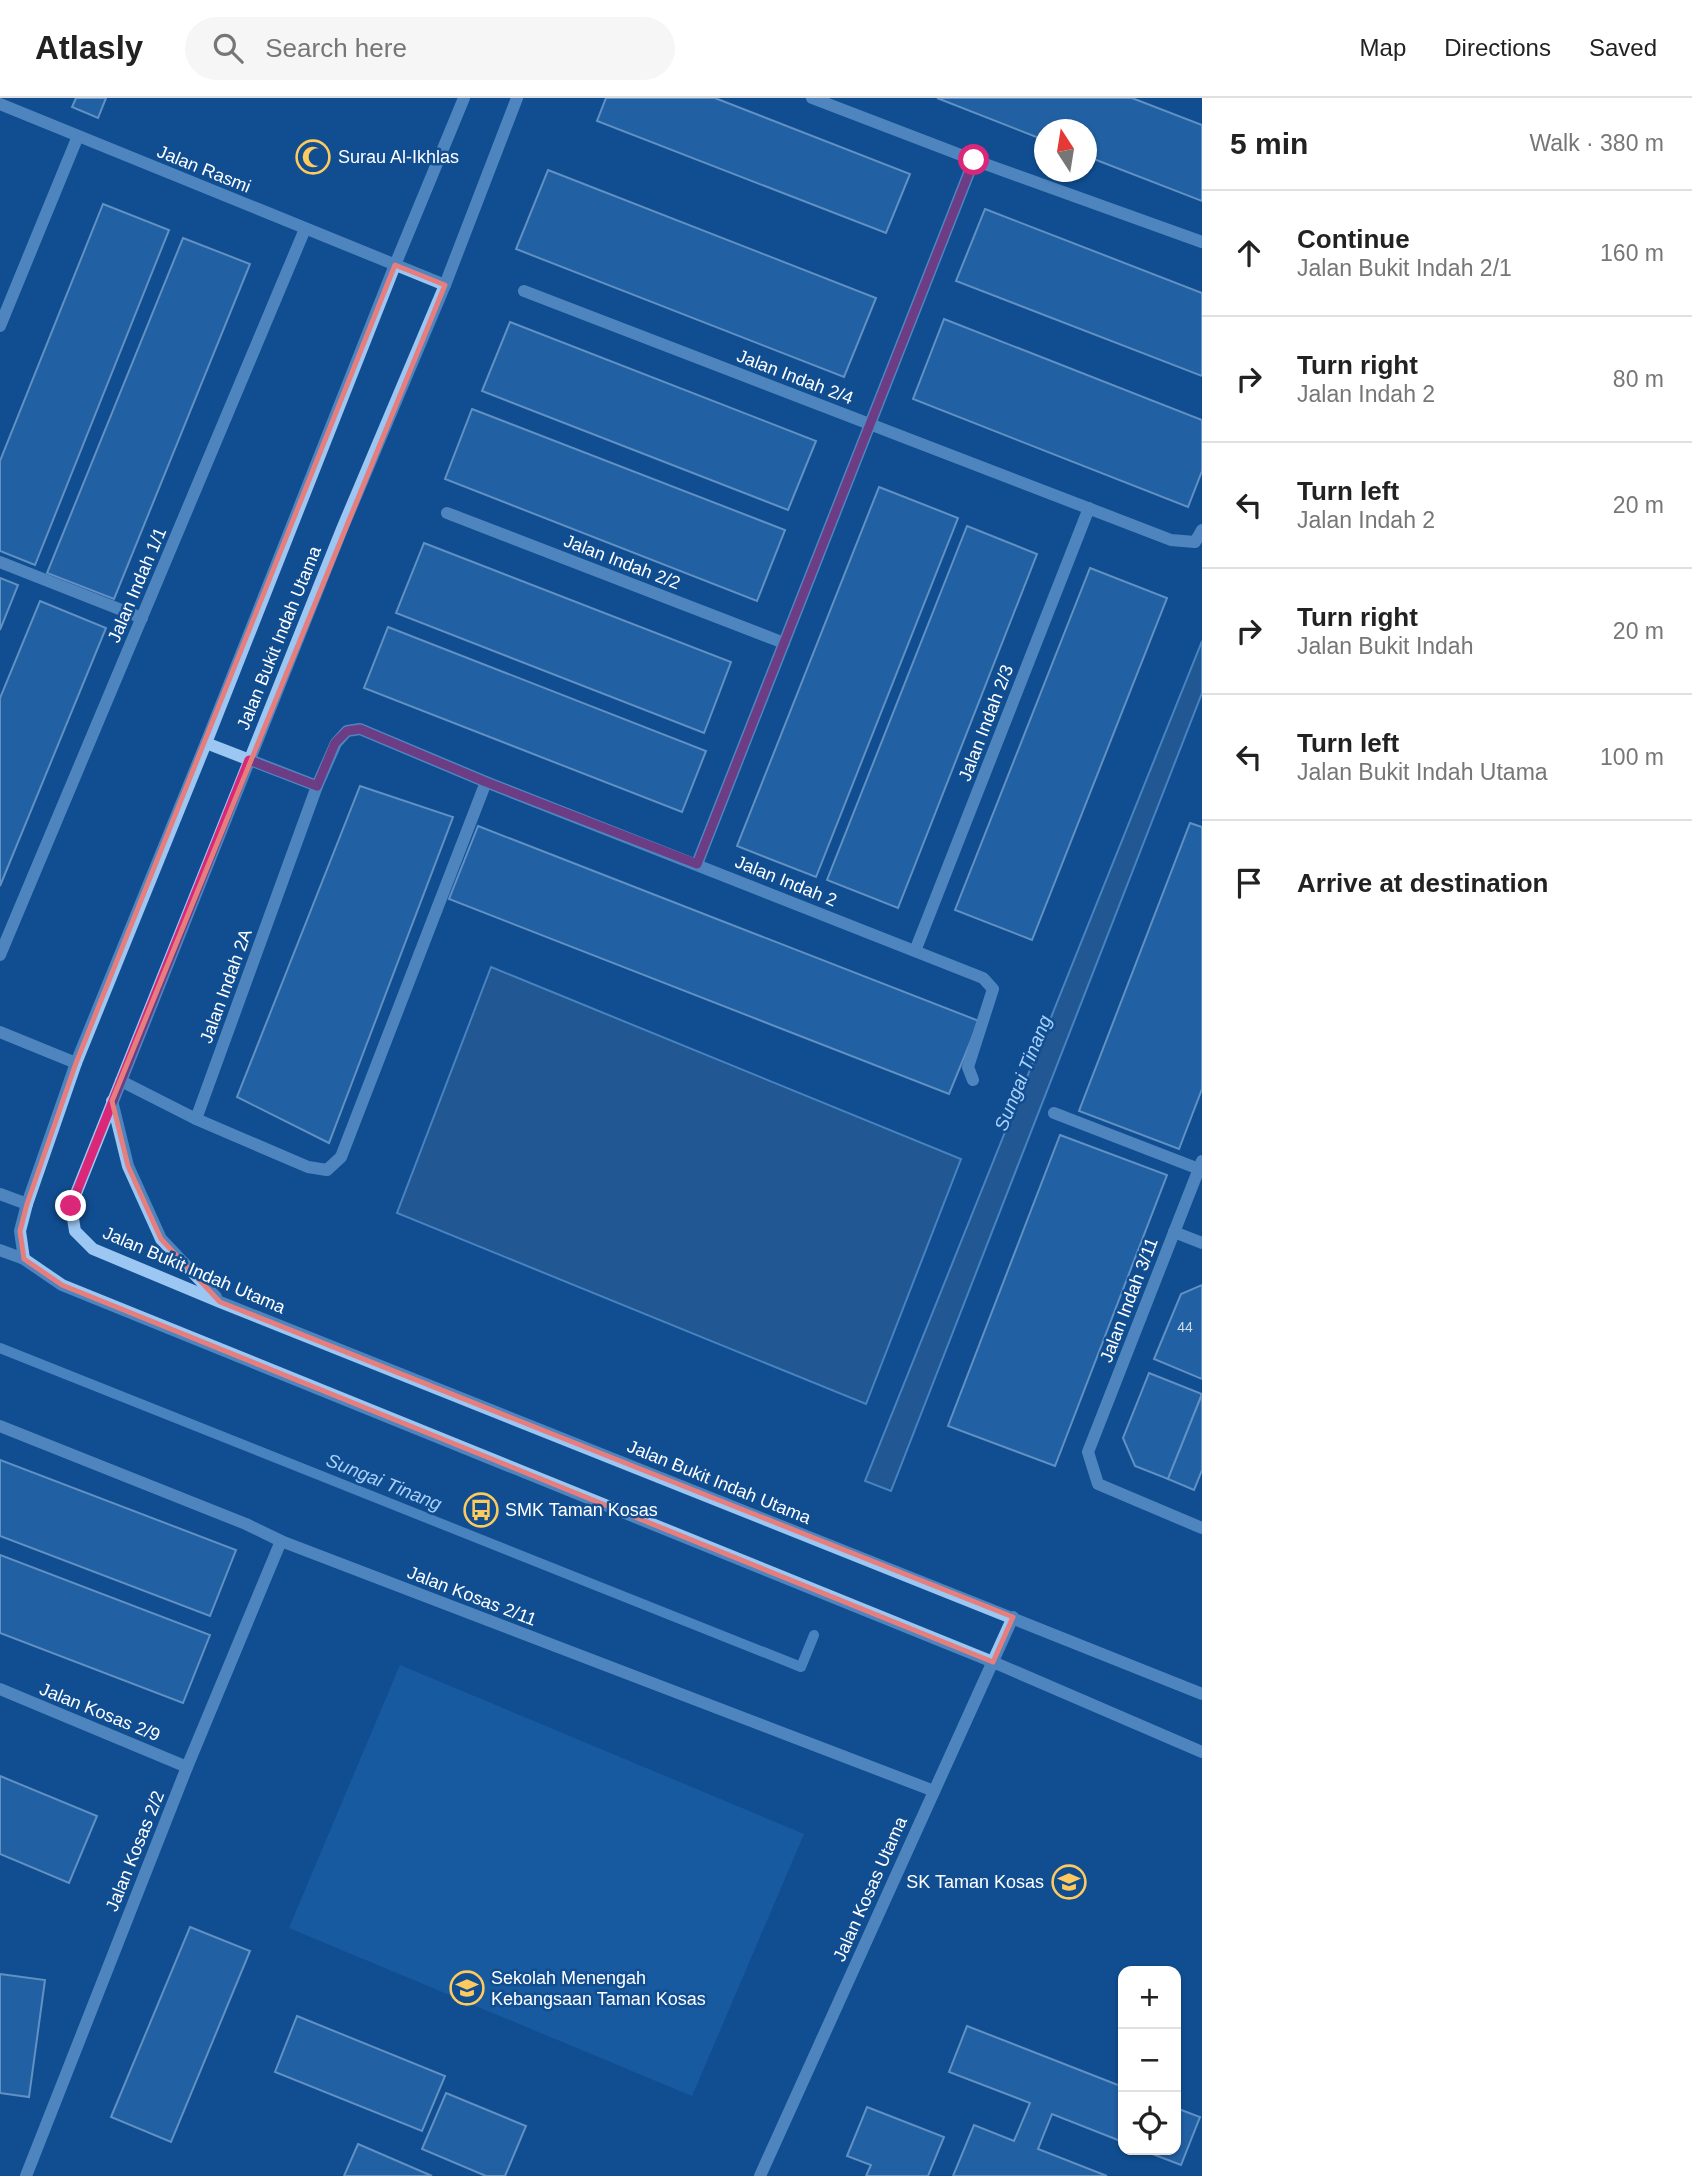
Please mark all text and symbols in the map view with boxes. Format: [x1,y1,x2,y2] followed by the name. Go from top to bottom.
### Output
[185,17,675,80] search box
[35,29,143,66] text: Atlasly
[209,29,247,67] icon: search
[265,33,407,63] text: Search here
[1360,34,1406,61] text: Map
[1444,34,1551,61] text: Directions
[1589,34,1657,61] text: Saved
[1034,119,1097,182] north arrow
[1230,127,1308,160] text: 5 min
[1529,130,1664,156] text: Walk · 380 m
[294,138,332,176] mosque icon: Surau Al-Ikhlas
[154,141,254,197] street label: Jalan Rasmi
[958,144,989,175] route start
[338,147,459,167] place label: Surau Al-Ikhlas
[1297,224,1410,254] text: Continue
[1230,234,1268,272] icon: ahead
[1600,240,1664,266] text: 160 m
[1297,255,1512,281] text: Jalan Bukit Indah 2/1
[734,346,856,408] street label: Jalan Indah 2/4
[1297,350,1418,380] text: Turn right
[1230,360,1268,398] icon: right
[1613,366,1664,392] text: 80 m
[1297,381,1435,407] text: Jalan Indah 2
[1297,476,1399,506] text: Turn left
[1230,486,1268,524] icon: left
[1613,492,1664,518] text: 20 m
[1297,507,1435,533] text: Jalan Indah 2
[104,524,170,646] street label: Jalan Indah 1/1
[561,531,683,593] street label: Jalan Indah 2/2
[233,542,325,733] street label: Jalan Bukit Indah Utama
[1297,602,1418,632] text: Turn right
[1230,612,1268,650] icon: right
[1613,618,1664,644] text: 20 m
[1297,633,1473,659] text: Jalan Bukit Indah
[955,662,1017,784] street label: Jalan Indah 2/3
[1297,728,1399,758] text: Turn left
[1230,738,1268,776] icon: left
[1600,744,1664,770] text: 100 m
[1297,759,1548,785] text: Jalan Bukit Indah Utama
[732,851,840,911] street label: Jalan Indah 2
[1230,864,1268,902] icon: arrive
[1297,868,1548,898] text: Arrive at destination
[196,926,256,1046] street label: Jalan Indah 2A
[990,1012,1056,1134] water label: Sungai Tinang
[55,1190,86,1221] route end
[100,1222,289,1318] street label: Jalan Bukit Indah Utama
[1096,1235,1162,1365] street label: Jalan Indah 3/11
[1177,1319,1193,1335] house number: 44
[624,1436,815,1528] street label: Jalan Bukit Indah Utama
[323,1449,445,1515] water label: Sungai Tinang
[462,1491,500,1529] bus stop icon: SMK Taman Kosas
[505,1500,658,1520] place label: SMK Taman Kosas
[405,1562,539,1630] street label: Jalan Kosas 2/11
[37,1679,163,1745] street label: Jalan Kosas 2/9
[102,1788,168,1914] street label: Jalan Kosas 2/2
[829,1813,911,1964] street label: Jalan Kosas Utama
[1050,1863,1088,1901] school or university icon: SK Taman Kosas
[906,1872,1044,1892] place label: SK Taman Kosas
[1118,1966,1181,2155] map controls
[1118,1966,1181,2029] button: +
[491,1968,706,2009] place label: Sekolah Menengah Kebangsaan Taman Kosas
[448,1969,486,2007] school or university icon: Sekolah Menengah Kebangsaan Taman Kosas
[1118,2029,1181,2092] button: −
[1118,2092,1181,2155] button: locate

